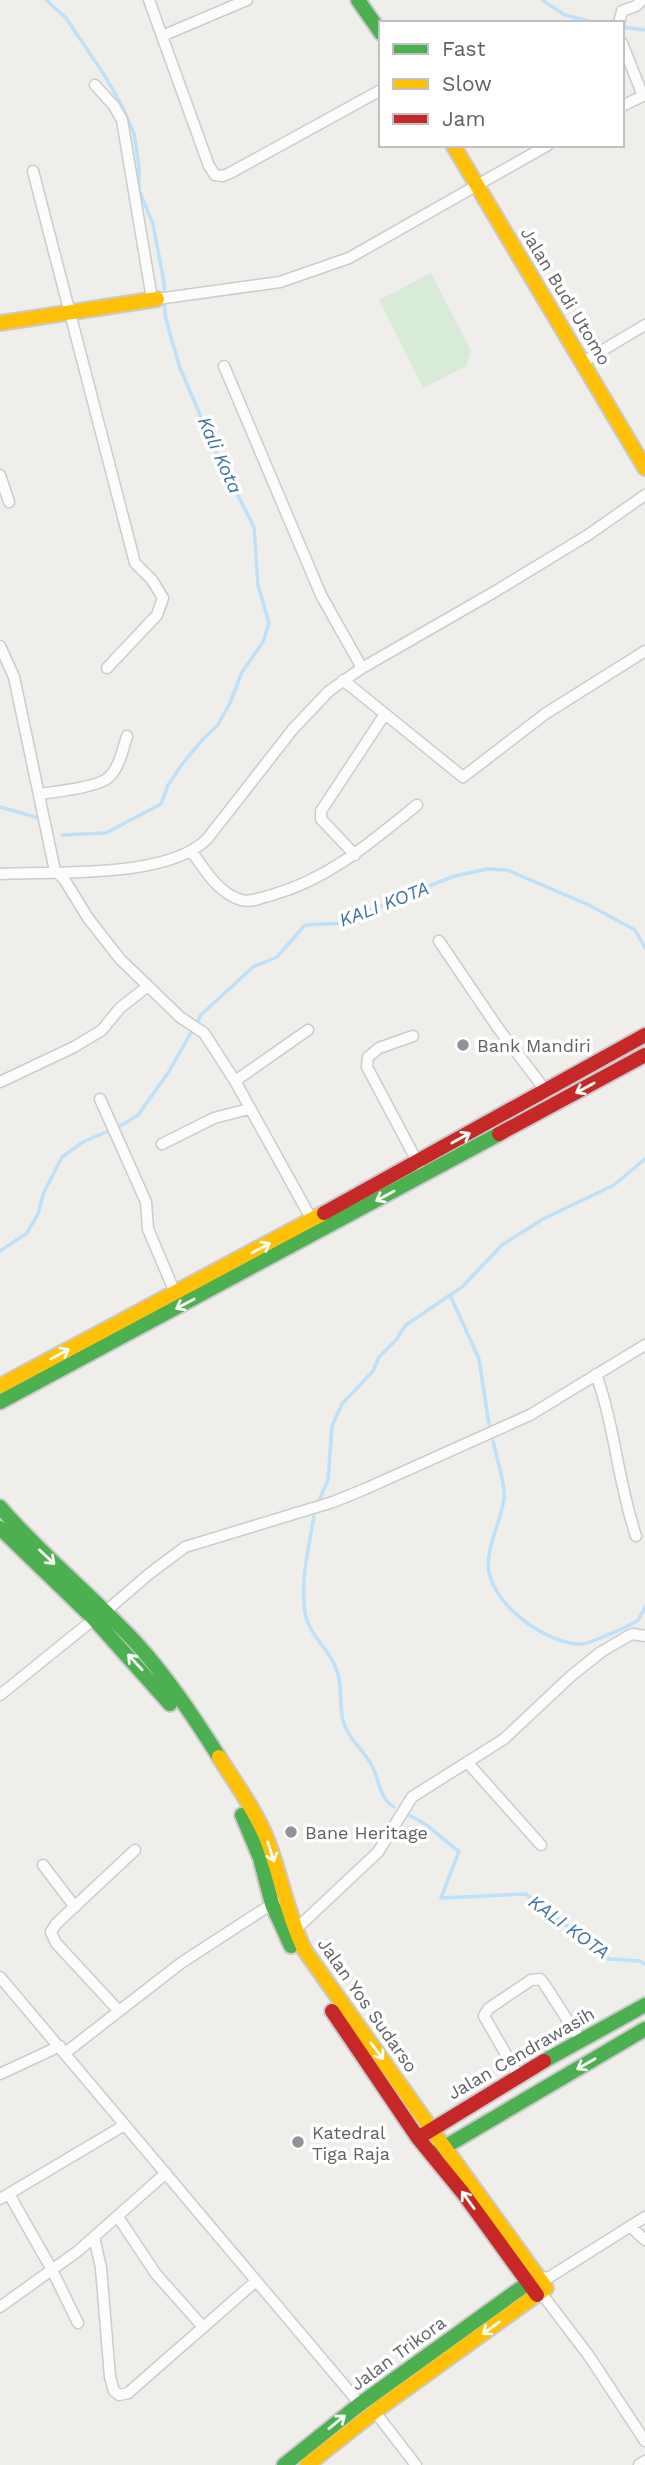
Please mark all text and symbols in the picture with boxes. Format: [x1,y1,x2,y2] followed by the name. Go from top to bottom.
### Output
[379,21,624,147] legend
[442,36,486,61] text: Fast
[442,71,492,96] text: Slow
[442,106,485,131] text: Jam
[517,223,615,369] street label: Jalan Budi Utomo
[193,413,247,497] water label: Kali Kota
[336,876,432,932] water label: KALI KOTA
[477,1035,591,1056] place label: Bank Mandiri
[455,1037,471,1053] marker: Bank Mandiri
[575,1082,596,1095] one-way arrow
[450,1131,471,1145] one-way arrow
[375,1190,396,1203] one-way arrow
[250,1240,271,1254] one-way arrow
[175,1297,195,1311] one-way arrow
[49,1347,70,1361] one-way arrow
[38,1548,55,1565] one-way arrow
[126,1654,143,1671] one-way arrow
[305,1822,428,1843] place label: Bane Heritage
[283,1824,299,1840] marker: Bane Heritage
[266,1841,279,1863] one-way arrow
[524,1890,614,1964] water label: KALI KOTA
[314,1934,422,2076] street label: Jalan Yos Sudarso
[444,2002,598,2104] street label: Jalan Cendrawasih
[369,2041,384,2060] one-way arrow
[576,2058,597,2071] one-way arrow
[312,2122,390,2164] place label: Katedral Tiga Raja
[290,2134,306,2150] marker: Katedral Tiga Raja
[461,2191,475,2210] one-way arrow
[346,2312,450,2394] street label: Jalan Trikora
[482,2321,501,2335] one-way arrow
[328,2415,346,2430] one-way arrow

